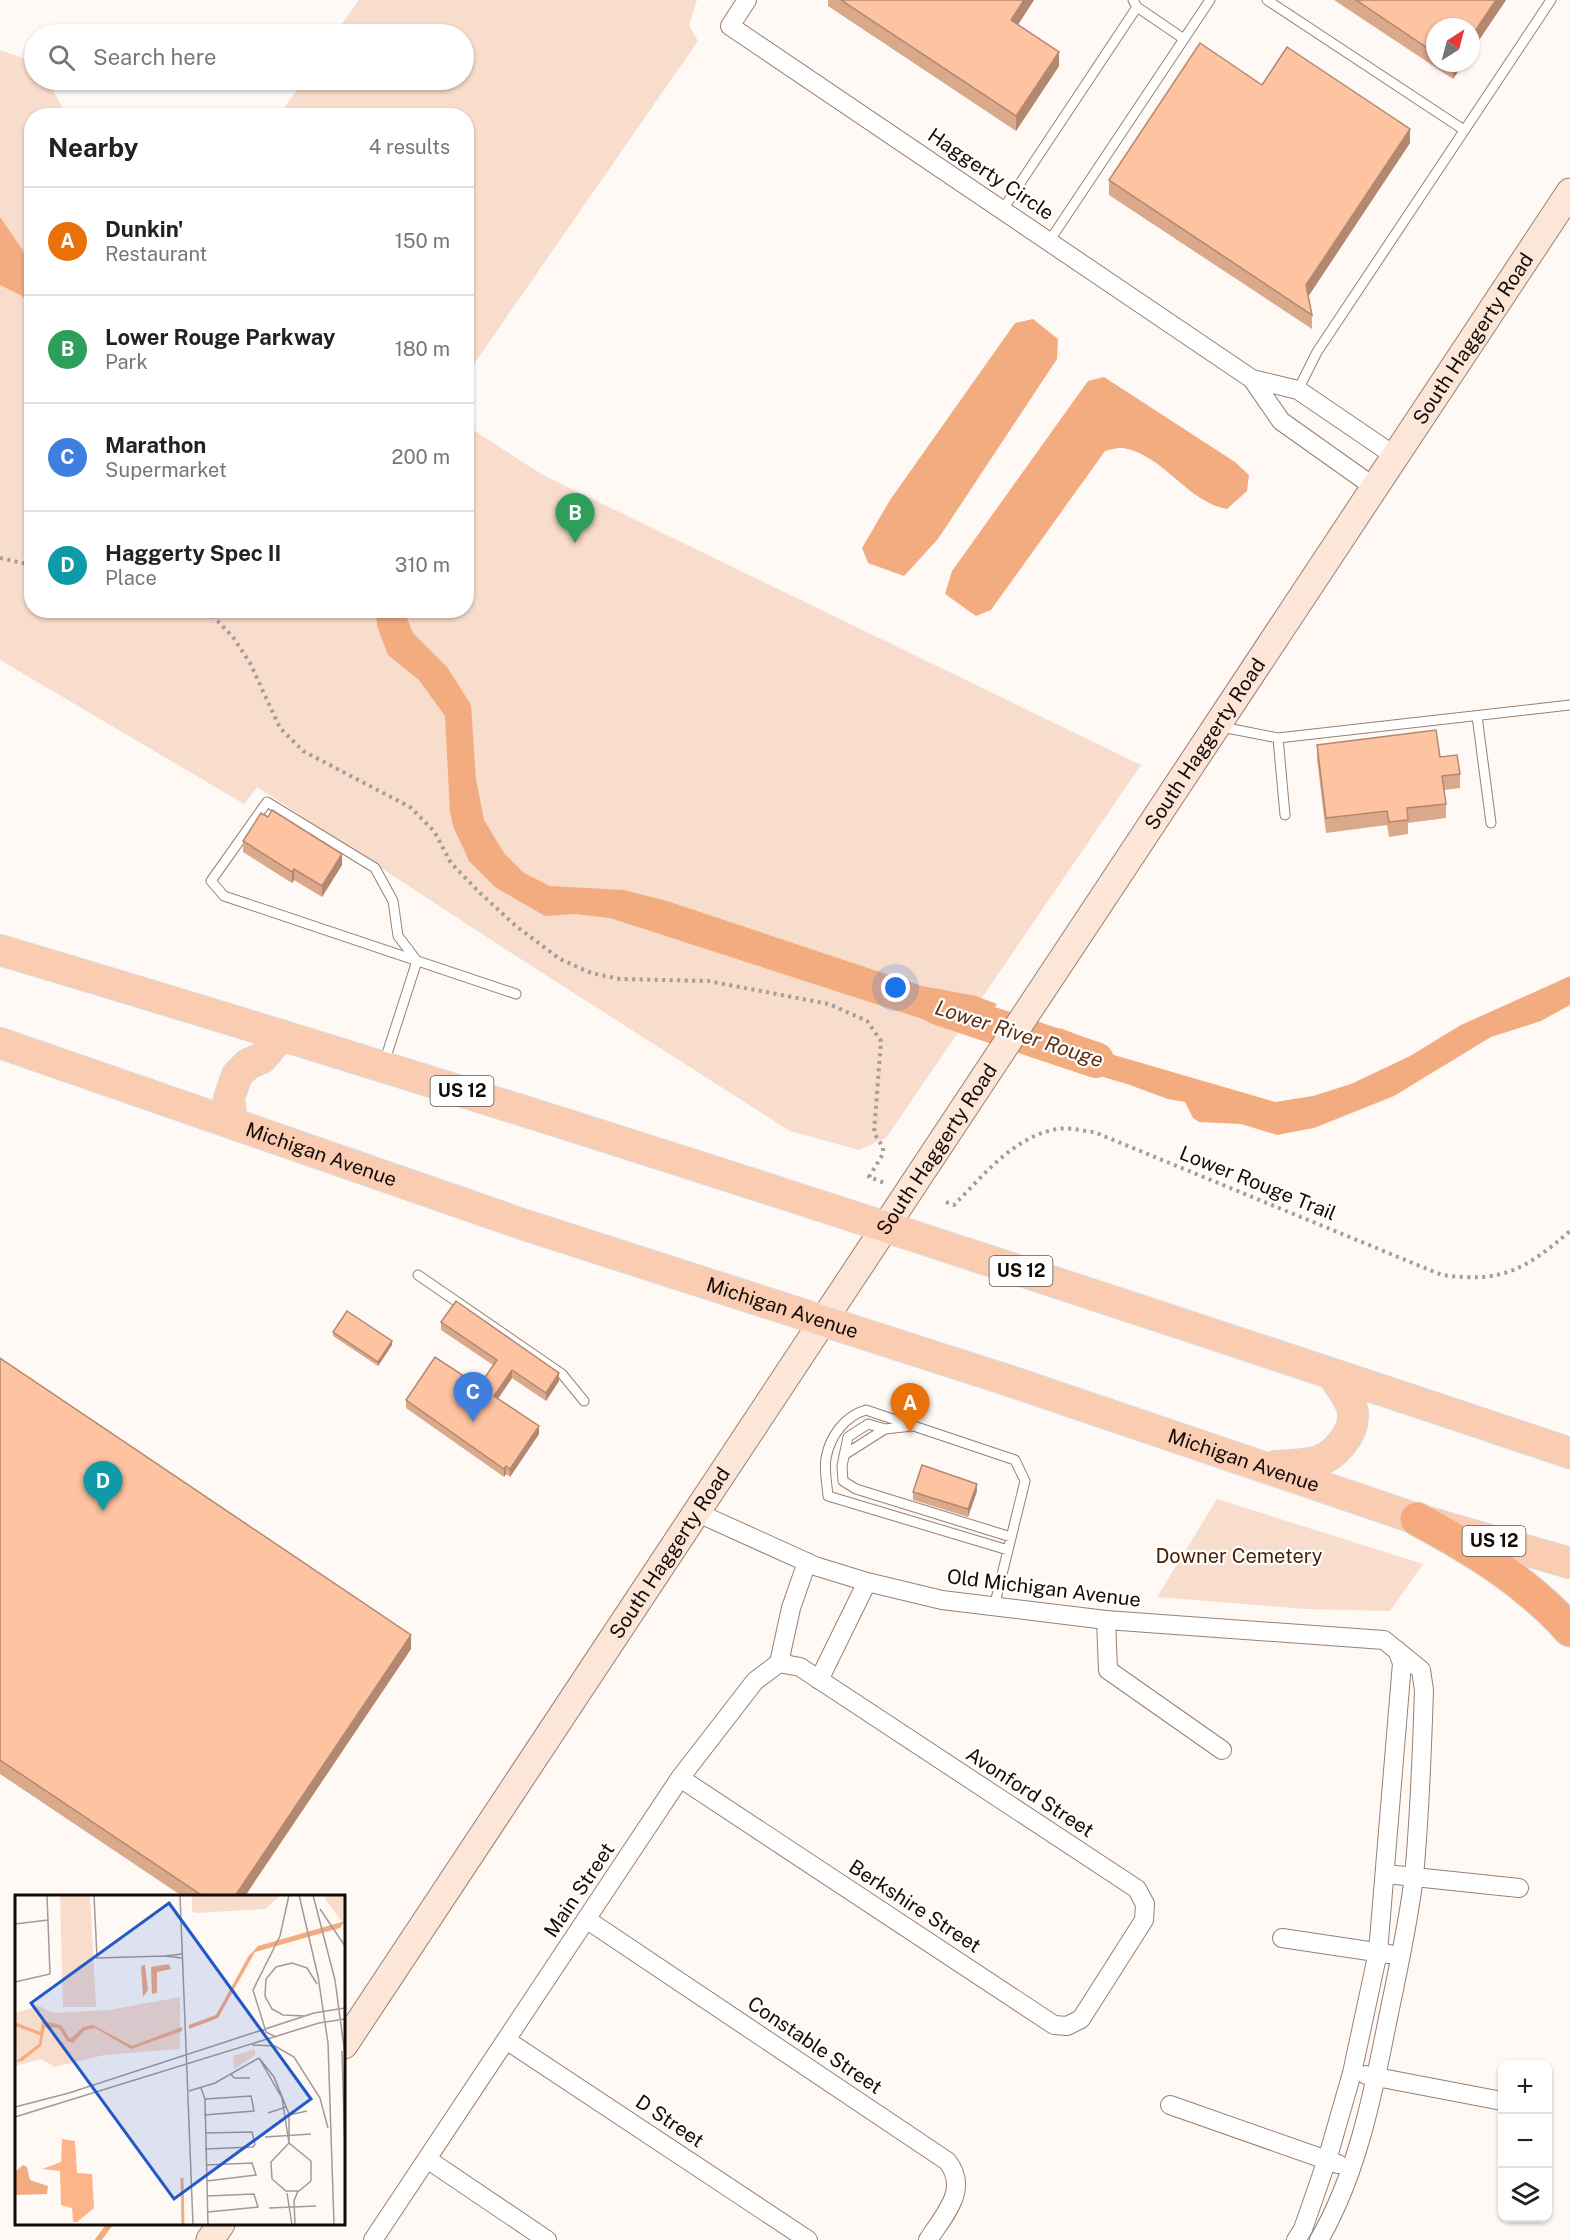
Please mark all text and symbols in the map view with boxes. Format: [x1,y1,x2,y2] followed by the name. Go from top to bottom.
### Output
[1426,18,1480,72] north arrow
[24,24,474,90] search box
[45,41,78,74] icon: search
[93,44,217,70] text: Search here
[923,123,1059,225] street label: Haggerty Circle
[48,132,138,163] text: Nearby
[369,135,450,159] text: 4 results
[105,216,183,242] text: Dunkin'
[60,229,75,253] text: A
[395,229,450,253] text: 150 m
[105,242,207,266] text: Restaurant
[1408,248,1538,429] street label: South Haggerty Road
[105,324,335,350] text: Lower Rouge Parkway
[61,337,74,361] text: B
[395,337,450,361] text: 180 m
[105,350,148,374] text: Park
[105,432,206,458] text: Marathon
[60,445,75,469] text: C
[392,445,450,469] text: 200 m
[105,458,227,482] text: Supermarket
[556,494,594,543] pin: B
[105,540,281,566] text: Haggerty Spec II
[60,553,75,577] text: D
[395,553,450,577] text: 310 m
[105,566,157,590] text: Place
[1139,654,1270,834] street label: South Haggerty Road
[881,973,910,1002] your location
[932,995,1106,1073] water label: Lower River Rouge
[871,1059,1002,1240] street label: South Haggerty Road
[430,1076,494,1106] road number: US 12
[243,1117,400,1192] street label: Michigan Avenue
[1176,1141,1340,1225] street label: Lower Rouge Trail
[990,1256,1052,1286] road number: US 12
[703,1272,861,1343] street label: Michigan Avenue
[454,1372,492,1422] pin: C
[890,1384,930,1433] pin: A
[1165,1423,1323,1497] street label: Michigan Avenue
[84,1462,122,1511] pin: D
[604,1463,735,1643] street label: South Haggerty Road
[1462,1526,1526,1556] road number: US 12
[1155,1544,1323,1568] park label: Downer Cemetery
[946,1564,1142,1612] street label: Old Michigan Avenue
[962,1742,1098,1842] street label: Avonford Street
[539,1838,619,1942] street label: Main Street
[845,1854,985,1958] street label: Berkshire Street
[15,1895,345,2225] inset map
[743,1991,887,2099] street label: Constable Street
[1498,2060,1552,2222] map controls
[1498,2060,1552,2114] button: +
[631,2089,709,2153] street label: D Street
[1498,2114,1552,2168] button: −
[1498,2168,1552,2222] button: layers

